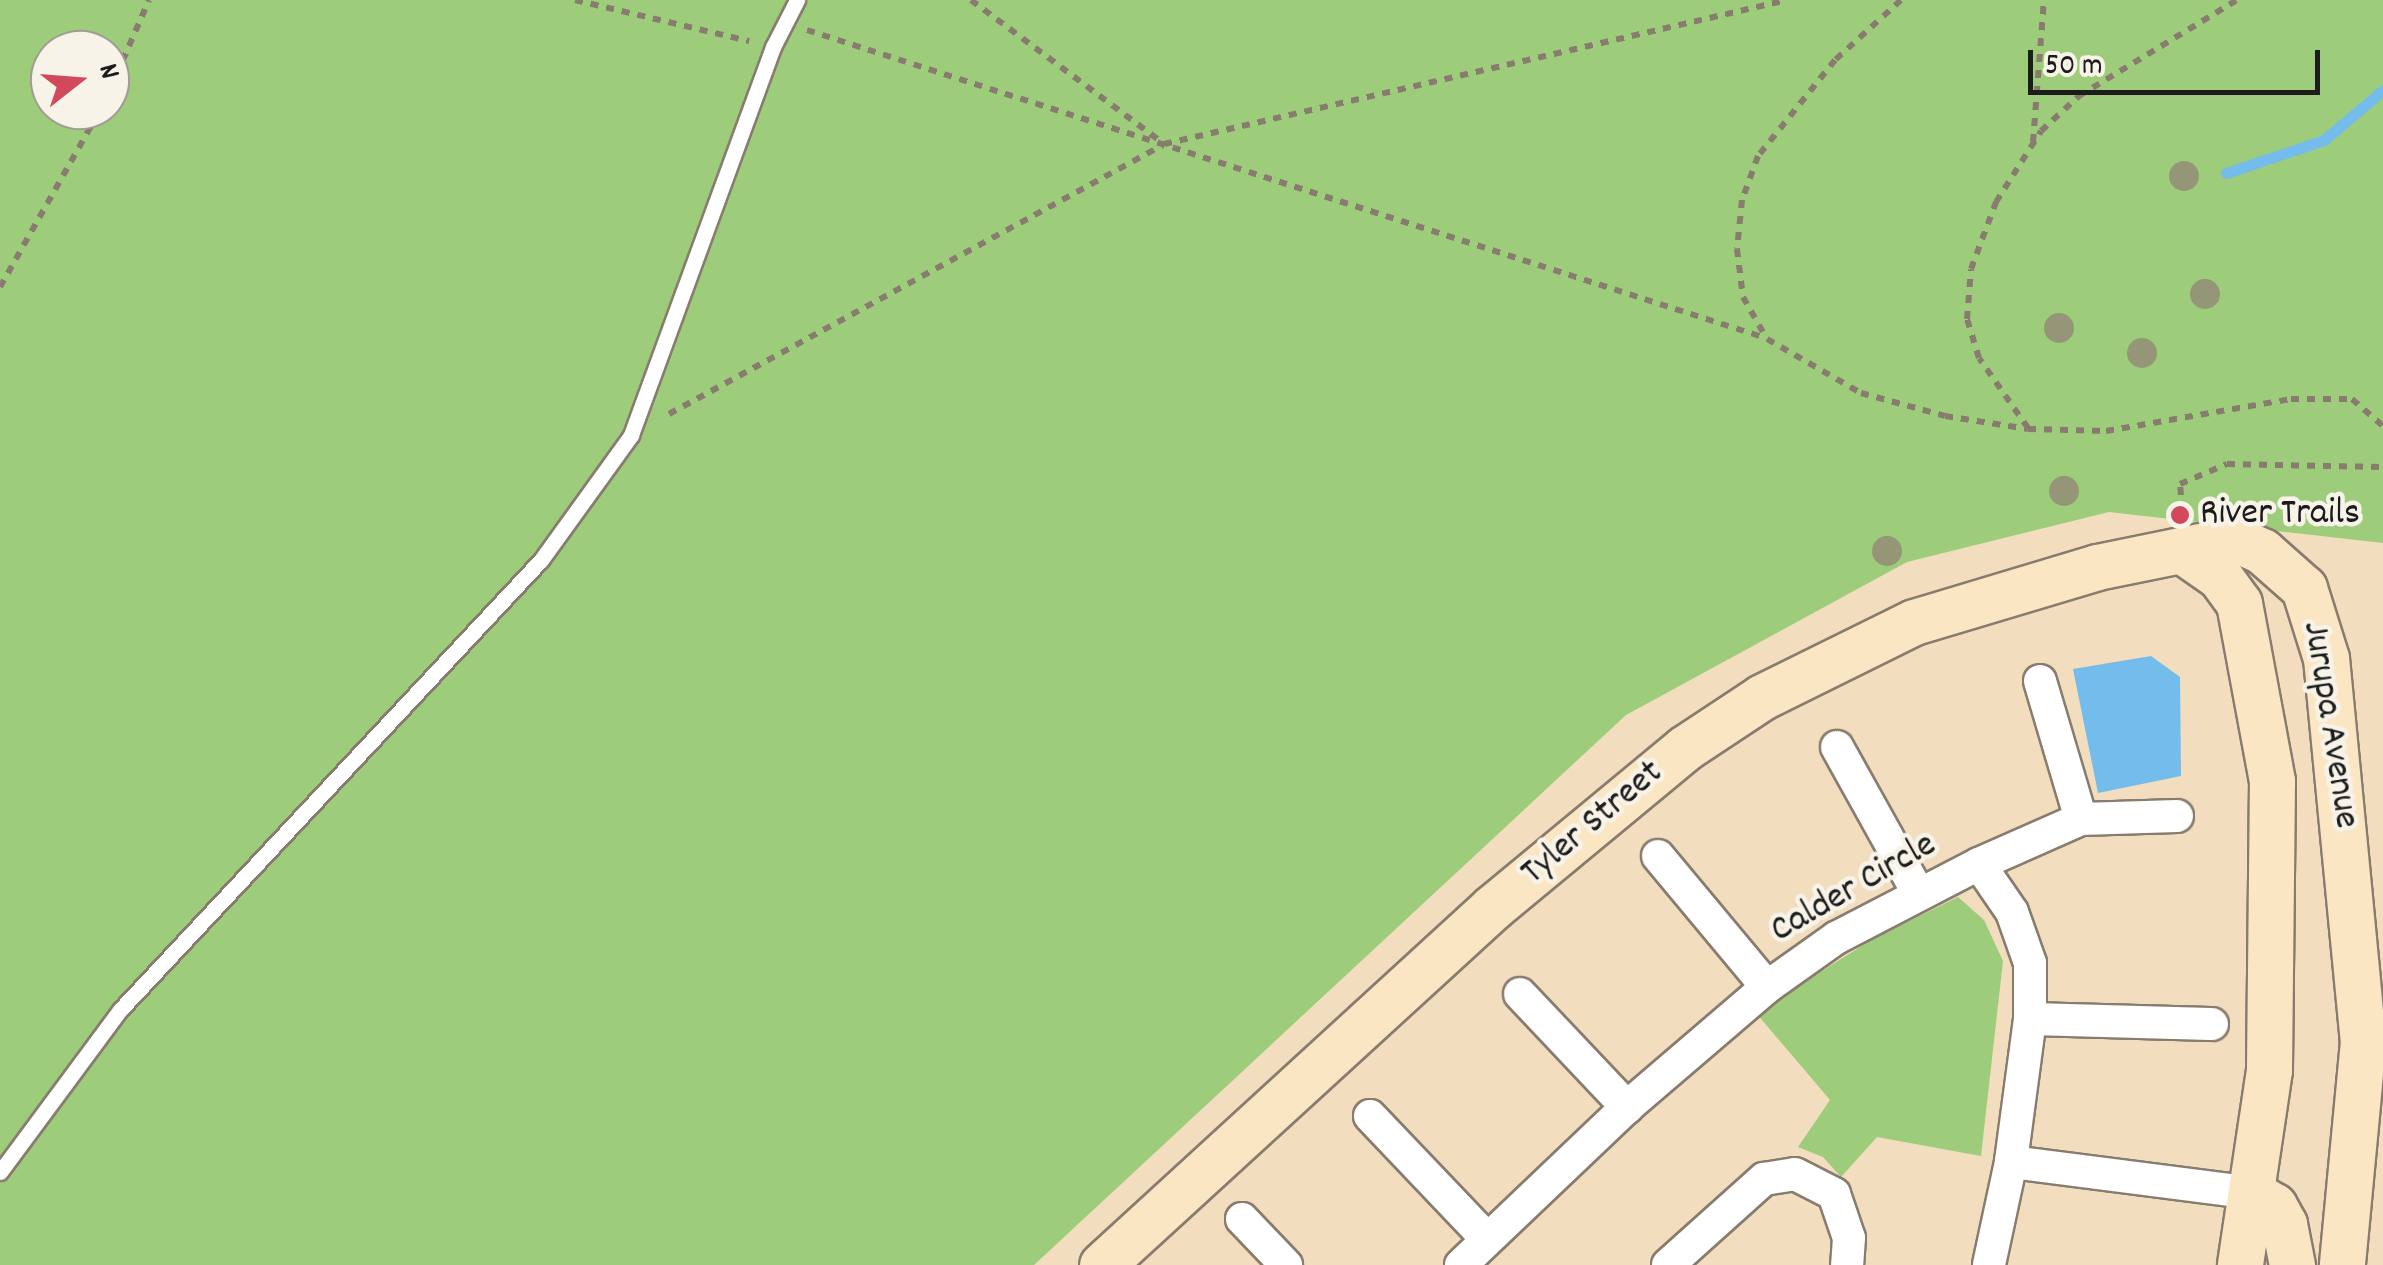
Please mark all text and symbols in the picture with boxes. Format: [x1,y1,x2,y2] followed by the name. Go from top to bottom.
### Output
[30,30,130,130] north arrow
[2033,30,2326,92] scale bar
[2045,46,2103,89] text: 50 m
[86,59,128,84] text: N
[2200,492,2360,538] place label: River Trails
[2169,504,2191,526] marker: River Trails
[2290,618,2368,832] street label: Jurupa Avenue
[1513,751,1673,897] street label: Tyler Street
[1763,823,1945,955] street label: Calder Circle

